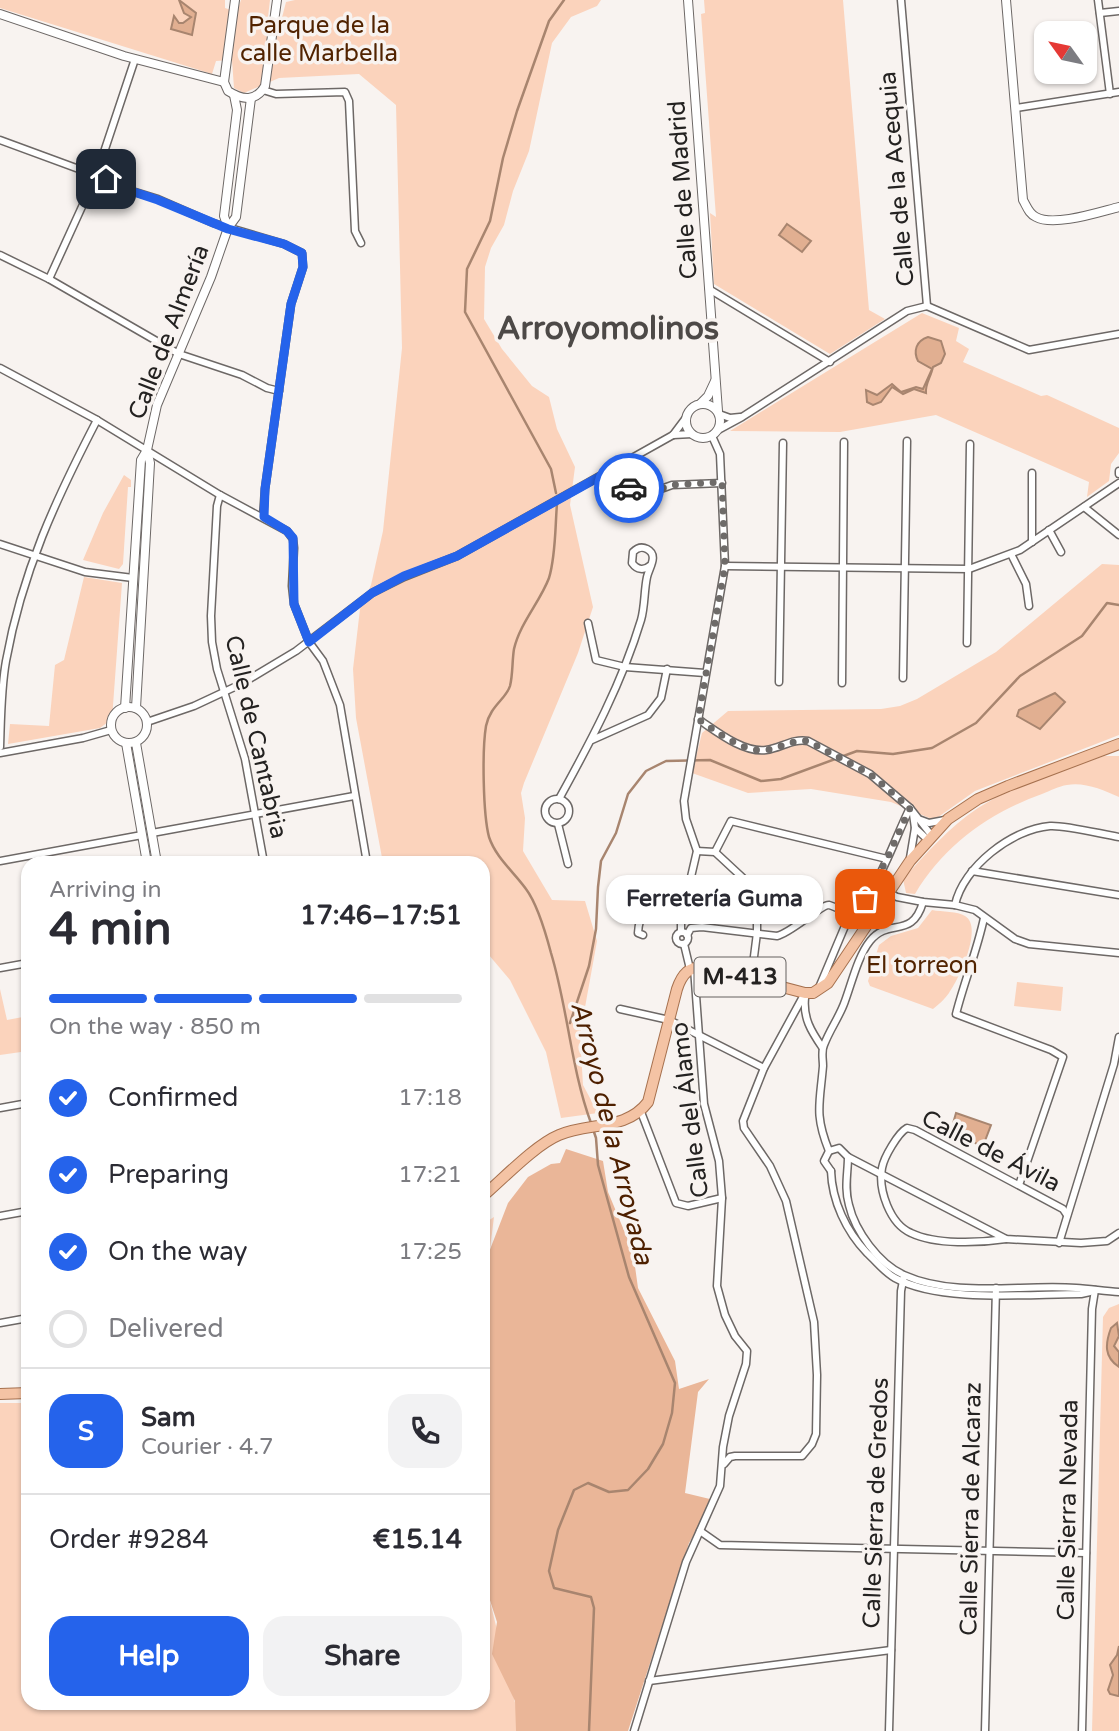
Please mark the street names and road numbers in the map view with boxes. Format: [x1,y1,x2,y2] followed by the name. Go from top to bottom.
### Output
[873,70,921,288] street label: Calle de la Acequia
[662,100,704,280] street label: Calle de Madrid
[122,240,216,424] street label: Calle de Almería
[218,632,294,842] street label: Calle de Cantabria
[694,958,786,996] road number: M-413
[664,1021,715,1200] street label: Calle del Álamo
[917,1103,1066,1198] street label: Calle de Ávila
[857,1377,895,1629] street label: Calle Sierra de Gredos
[954,1382,988,1636] street label: Calle Sierra de Alcaraz
[1052,1399,1084,1621] street label: Calle Sierra Nevada

